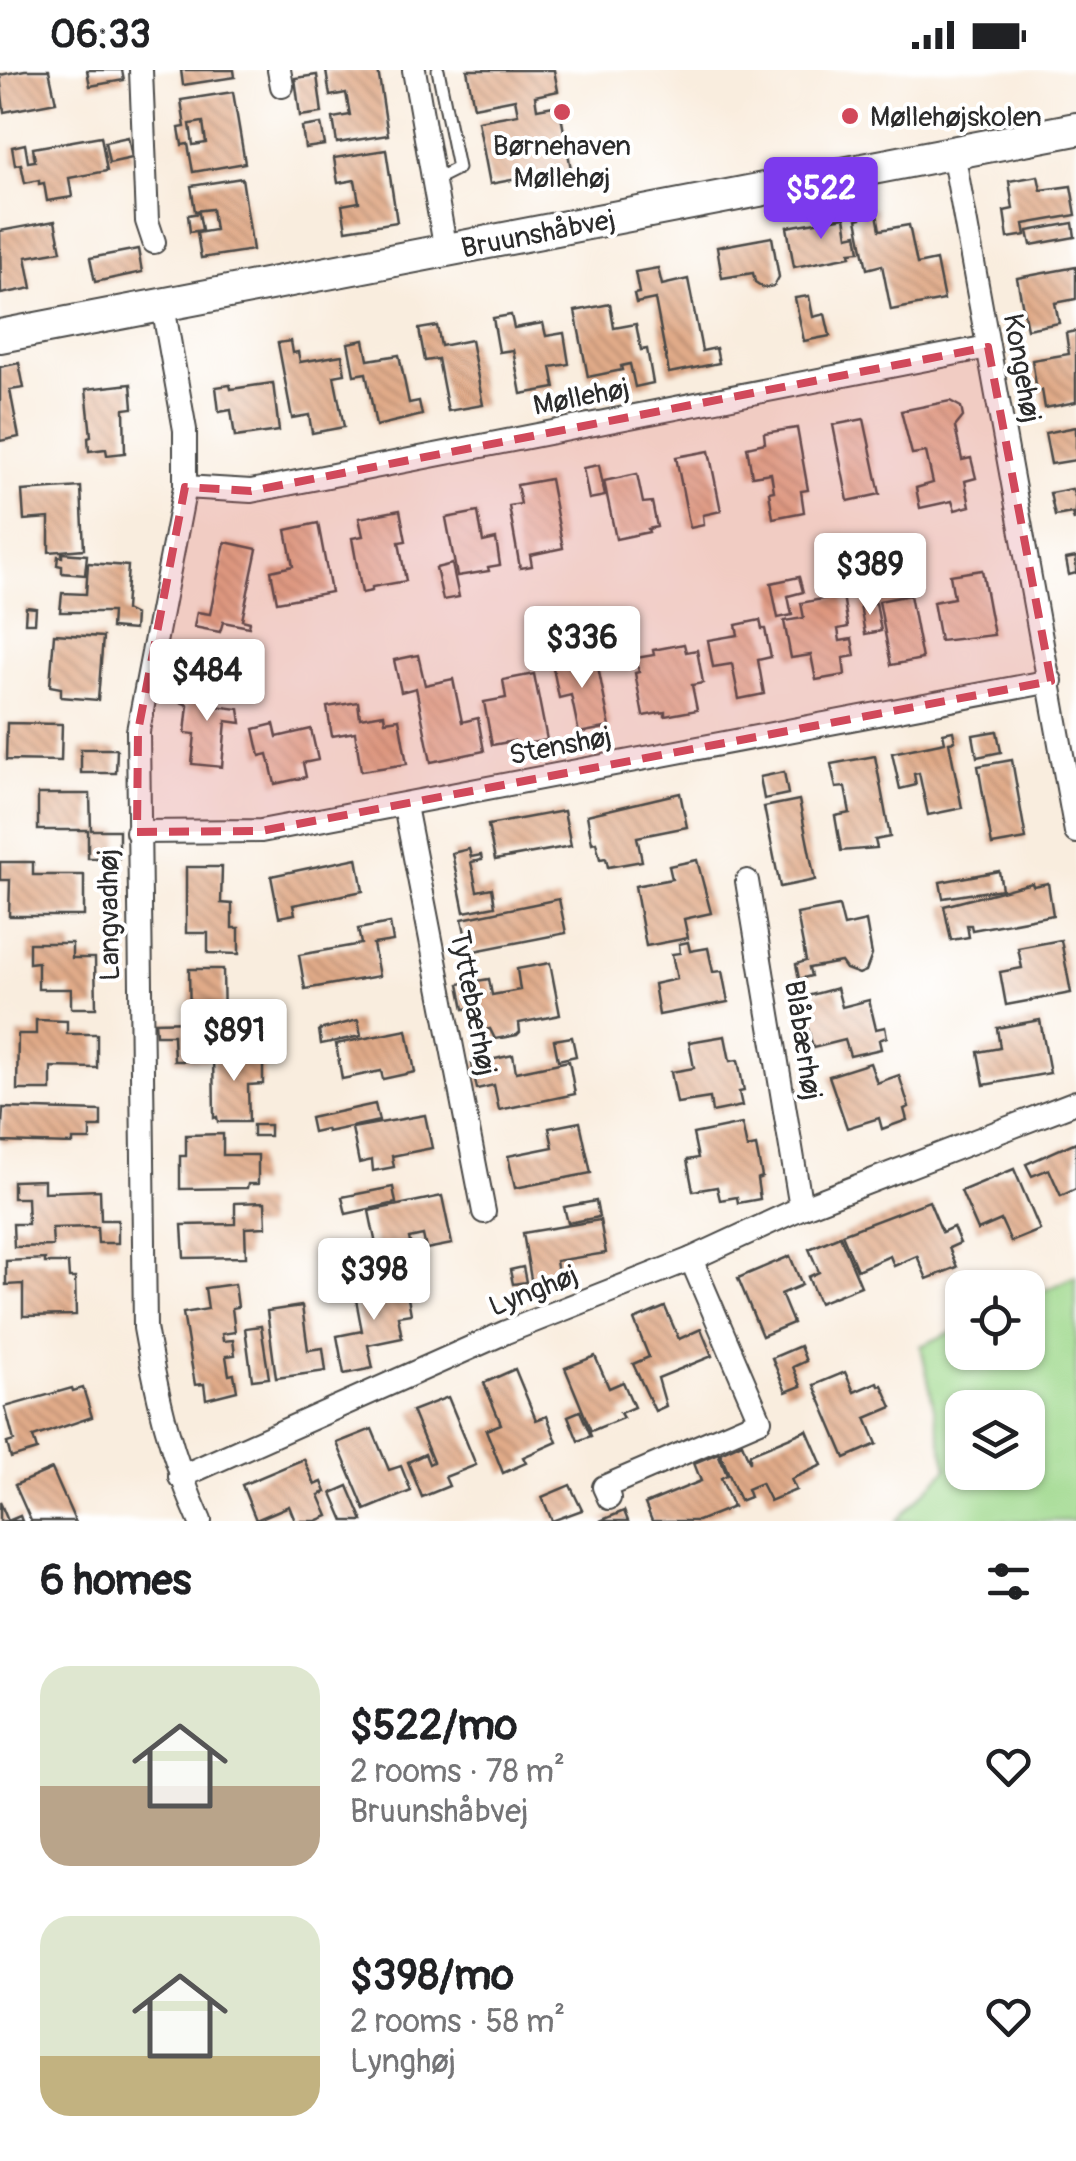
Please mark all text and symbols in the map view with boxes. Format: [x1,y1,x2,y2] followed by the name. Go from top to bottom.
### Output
[50,11,151,59] text: 06:33
[870,100,1042,135] place label: Møllehøjskolen
[551,101,573,123] marker: Børnehaven Møllehøj
[839,105,861,127] marker: Møllehøjskolen
[493,129,631,196] place label: Børnehaven Møllehøj
[762,157,880,242] pin: $522
[786,169,856,209] text: $522
[458,202,618,267] street label: Bruunshåbvej
[995,311,1048,425] street label: Kongehøj
[530,371,632,424] street label: Møllehøj
[811,533,929,618] pin: $389
[836,545,904,585] text: $389
[523,606,641,691] pin: $336
[546,618,618,658] text: $336
[148,639,266,724] pin: $484
[172,651,242,691] text: $484
[506,719,614,774] street label: Stenshøj
[91,849,128,981] street label: Langvadhøj
[441,928,504,1079] street label: Tyttebærhøj
[776,978,829,1103] street label: Blåbærhøj
[175,999,293,1084] pin: $891
[203,1011,265,1051] text: $891
[315,1238,433,1323] pin: $398
[340,1250,408,1290] text: $398
[484,1258,583,1325] street label: Lynghøj
[945,1270,1045,1490] map controls
[945,1270,1045,1370] button: locate
[945,1390,1045,1490] button: layers
[981,1554,1036,1609] icon: filters
[40,1555,191,1607] text: 6 homes
[350,1700,517,1752] text: $522/mo
[120,1706,240,1826] icon: home
[981,1739,1036,1794] icon: heart
[350,1752,565,1792] text: 2 rooms · 78 m²
[350,1792,528,1832] text: Bruunshåbvej
[350,1950,514,2002] text: $398/mo
[120,1956,240,2076] icon: home
[981,1989,1036,2044] icon: heart
[350,2002,565,2042] text: 2 rooms · 58 m²
[350,2042,456,2082] text: Lynghøj

